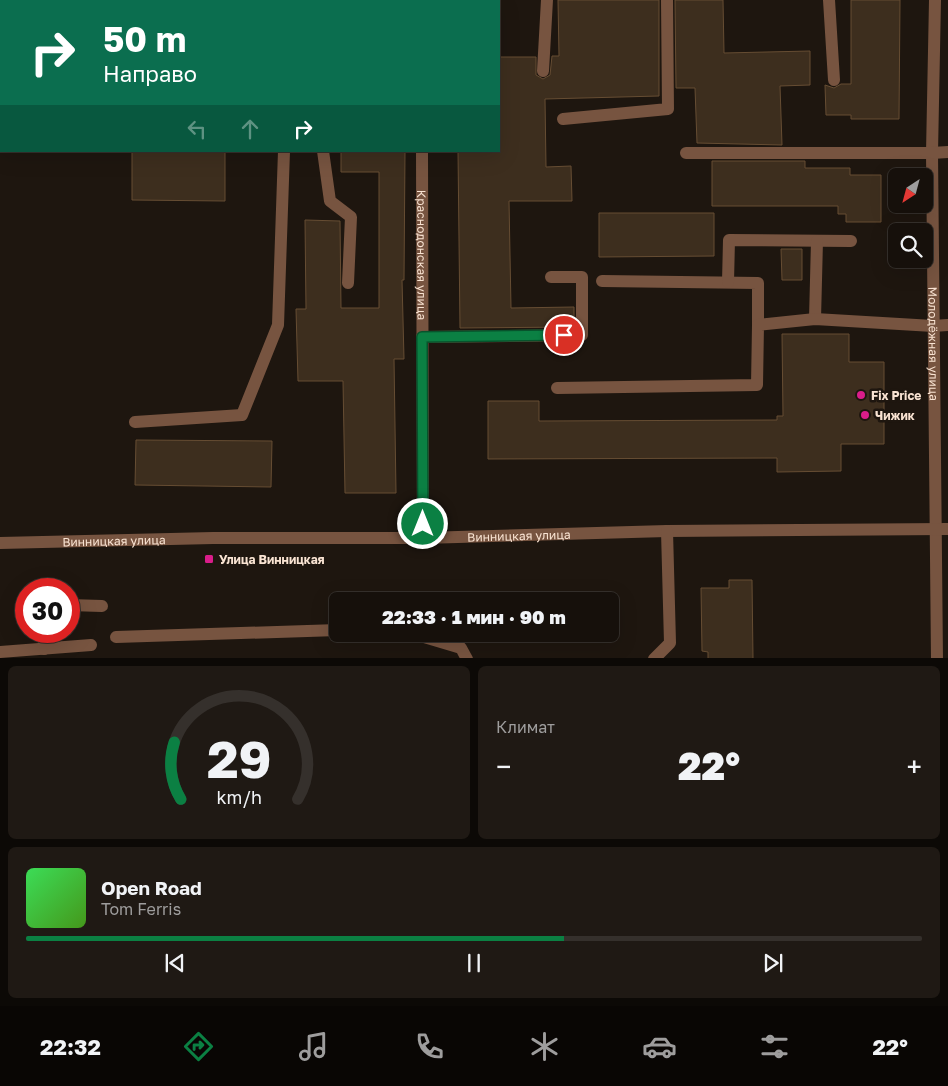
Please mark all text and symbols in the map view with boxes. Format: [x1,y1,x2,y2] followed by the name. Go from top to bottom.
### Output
[103,18,186,60] text: 50 m
[20,20,85,85] icon: right
[103,60,197,87] text: Направо
[183,115,211,143] icon: left
[236,115,264,143] icon: ahead
[289,115,317,143] icon: right
[888,168,932,212] north arrow
[888,168,933,268] map controls
[415,190,430,320] street label: Краснодонская улица
[888,223,933,268] button: search
[926,287,942,401] street label: Молодёжная улица
[543,314,585,356] pin
[550,321,578,349] icon: arrive
[871,388,921,403] place label: Fix Price
[855,389,867,401] marker: Fix Price
[875,408,915,423] place label: Чижик
[859,409,871,421] marker: Чижик
[396,497,448,549] position arrow
[467,526,571,544] street label: Винницкая улица
[62,532,166,549] street label: Винницкая улица
[219,552,325,567] place label: Улица Винницкая
[203,553,215,565] marker: Улица Винницкая
[15,578,80,643] speed limit sign: 30
[382,605,566,628] text: 22:33 · 1 мин · 90 m
[496,717,555,737] text: Климат
[207,727,271,789] text: 29
[678,743,740,788] text: 22°
[496,750,511,783] text: −
[907,750,922,783] text: +
[216,786,262,808] text: km/h
[101,876,202,899] text: Open Road
[101,899,181,919] text: Tom Ferris
[161,949,189,977] icon: previous
[460,949,488,977] icon: pause
[759,949,787,977] icon: next
[181,1029,216,1064] icon: directions
[296,1029,331,1064] icon: music
[412,1029,447,1064] icon: phone
[527,1029,562,1064] icon: climate
[642,1029,677,1064] icon: car
[757,1029,792,1064] icon: filters
[40,1033,101,1060] text: 22:32
[872,1033,908,1060] text: 22°

